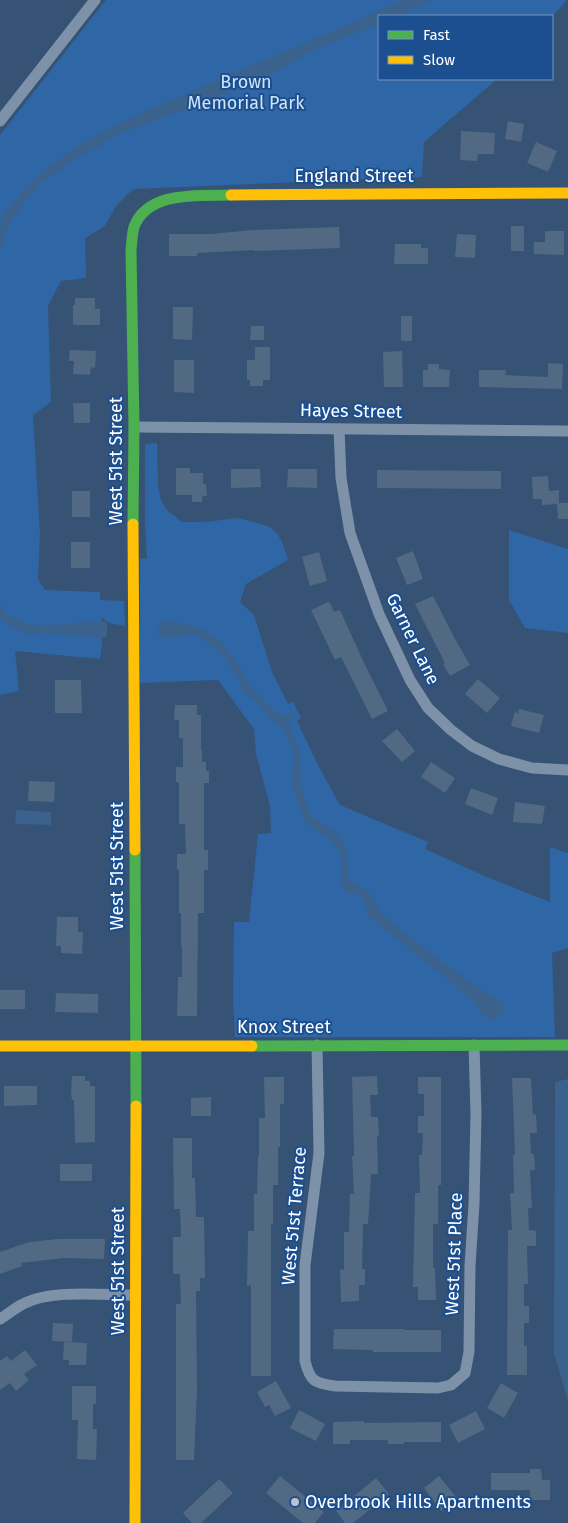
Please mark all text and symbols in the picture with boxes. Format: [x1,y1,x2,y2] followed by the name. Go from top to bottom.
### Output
[378,15,553,80] legend
[423,26,450,44] text: Fast
[423,51,455,69] text: Slow
[188,71,305,114] park label: Brown Memorial Park
[294,165,414,187] street label: England Street
[105,396,127,525] street label: West 51st Street
[300,399,403,423] street label: Hayes Street
[381,590,445,688] street label: Garner Lane
[106,801,128,930] street label: West 51st Street
[237,1016,331,1038] street label: Knox Street
[277,1146,311,1286] street label: West 51st Terrace
[441,1192,467,1316] street label: West 51st Place
[107,1206,129,1335] street label: West 51st Street
[305,1491,531,1513] place label: Overbrook Hills Apartments
[289,1496,301,1508] marker: Overbrook Hills Apartments

